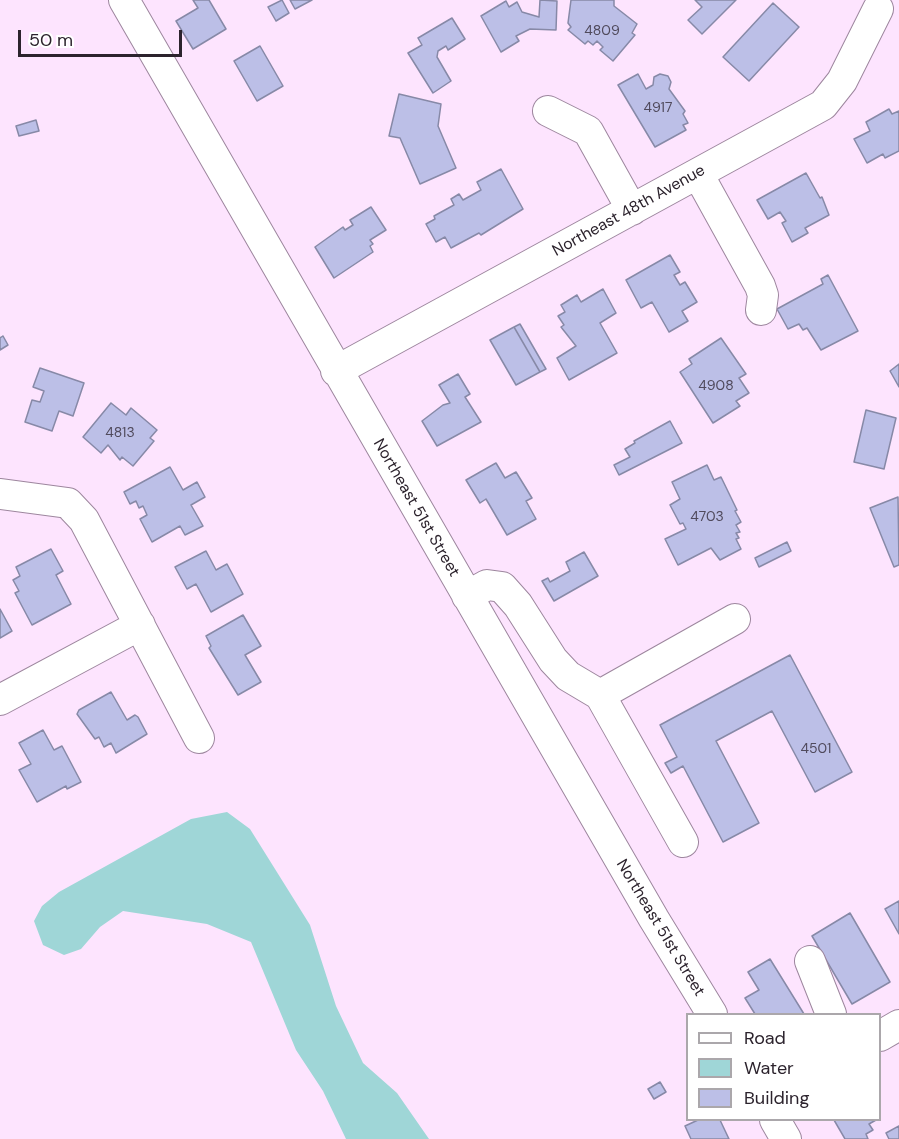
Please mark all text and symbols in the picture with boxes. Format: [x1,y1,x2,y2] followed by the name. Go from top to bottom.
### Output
[21,18,184,56] scale bar
[584,23,620,39] house number: 4809
[29,28,73,52] text: 50 m
[644,100,672,116] house number: 4917
[549,161,709,261] street label: Northeast 48th Avenue
[698,378,734,394] house number: 4908
[105,425,135,441] house number: 4813
[369,436,463,580] street label: Northeast 51st Street
[690,509,724,525] house number: 4703
[801,741,831,757] house number: 4501
[612,856,708,1000] street label: Northeast 51st Street
[686,1013,881,1121] legend
[744,1026,786,1050] text: Road
[744,1056,794,1080] text: Water
[744,1086,809,1110] text: Building

